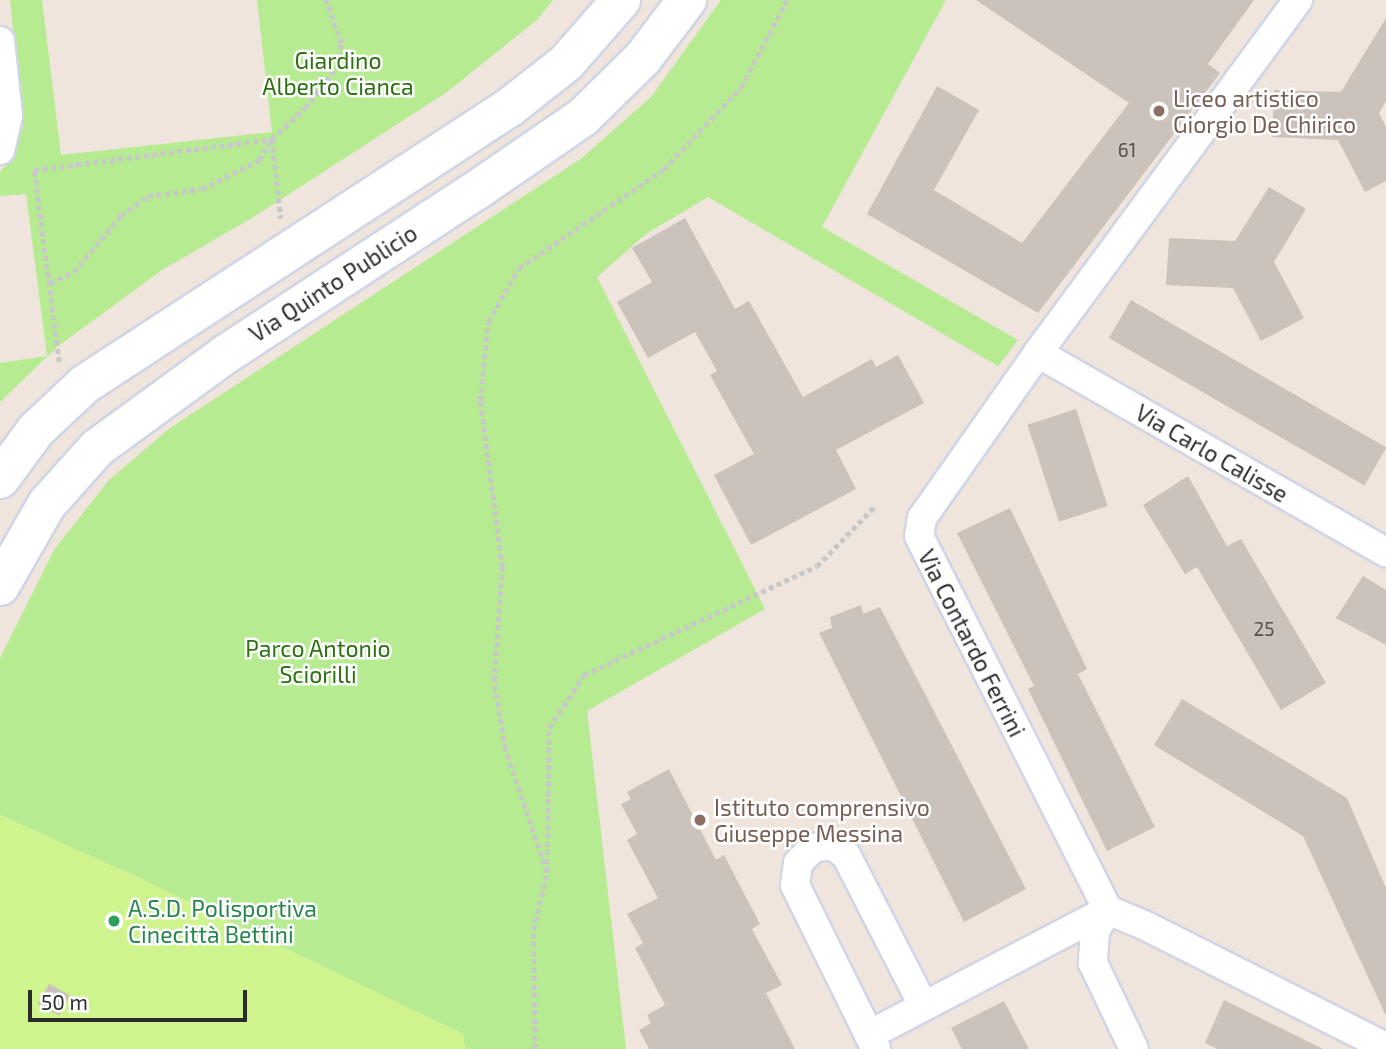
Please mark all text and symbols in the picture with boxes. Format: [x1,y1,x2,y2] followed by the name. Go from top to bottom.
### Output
[262,46,414,100] park label: Giardino Alberto Cianca
[1173,84,1356,138] place label: Liceo artistico Giorgio De Chirico
[1151,103,1167,119] marker: Liceo artistico Giorgio De Chirico
[1118,139,1136,161] house number: 61
[244,219,422,347] street label: Via Quinto Publicio
[1131,398,1293,508] street label: Via Carlo Calisse
[913,545,1031,741] street label: Via Contardo Ferrini
[1254,618,1274,640] house number: 25
[245,634,391,688] park label: Parco Antonio Sciorilli
[714,793,930,847] place label: Istituto comprensivo Giuseppe Messina
[692,812,708,828] marker: Istituto comprensivo Giuseppe Messina
[128,894,317,948] place label: A.S.D. Polisportiva Cinecittà Bettini
[106,913,122,929] marker: A.S.D. Polisportiva Cinecittà Bettini
[32,976,250,1020] scale bar
[41,989,88,1014] text: 50 m

